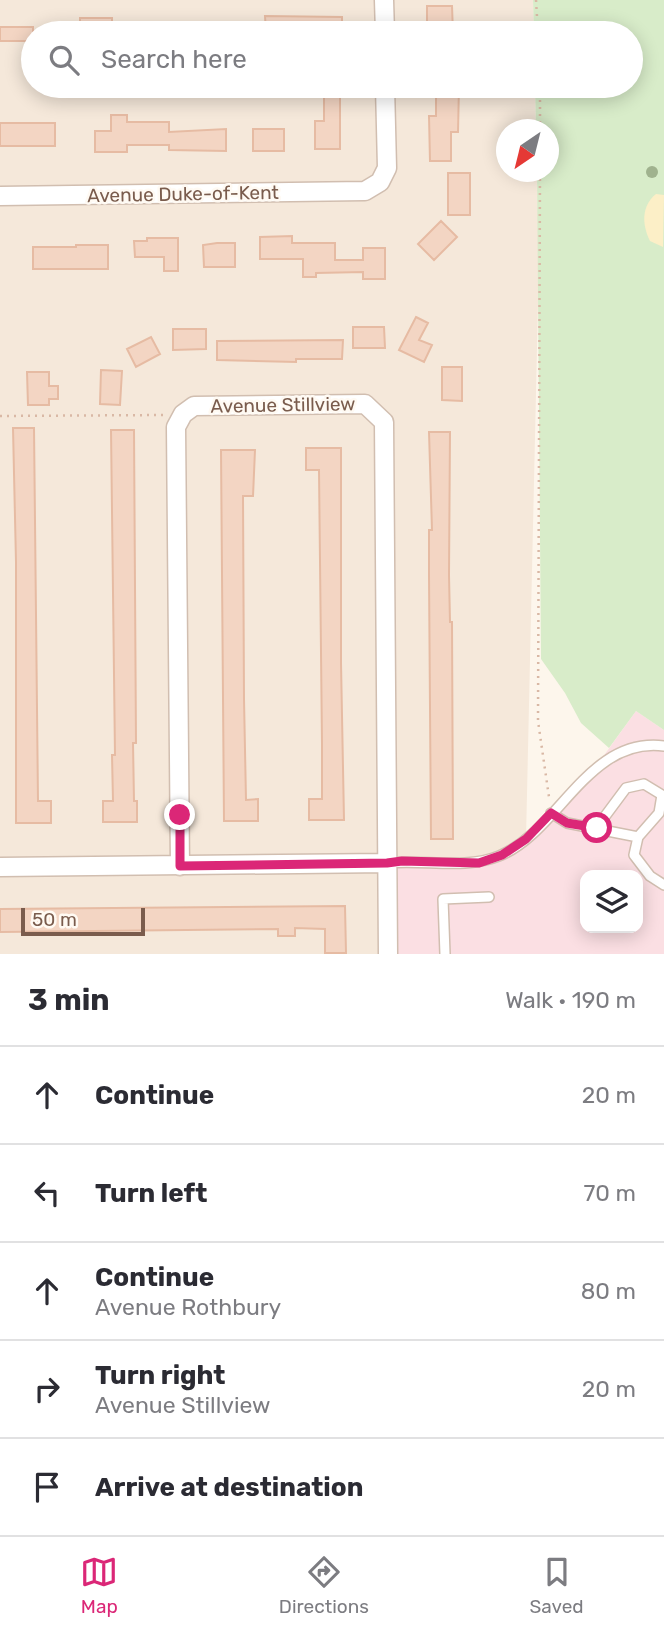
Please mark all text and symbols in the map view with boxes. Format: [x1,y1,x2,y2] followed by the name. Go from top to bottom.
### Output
[21,21,643,98] search box
[45,41,83,79] icon: search
[101,44,247,75] text: Search here
[496,119,559,182] north arrow
[87,181,280,207] street label: Avenue Duke-of-Kent
[210,392,356,418] street label: Avenue Stillview
[164,799,195,830] route end
[581,812,612,843] route start
[580,870,643,933] map controls
[580,870,643,933] button: layers
[21,905,145,937] scale bar
[32,908,77,931] text: 50 m
[28,982,110,1018] text: 3 min
[505,986,636,1014] text: Walk · 190 m
[28,1076,66,1114] icon: ahead
[95,1080,214,1111] text: Continue
[582,1081,636,1109] text: 20 m
[28,1174,66,1212] icon: left
[95,1178,207,1209] text: Turn left
[584,1179,636,1207] text: 70 m
[95,1262,214,1293] text: Continue
[28,1272,66,1310] icon: ahead
[581,1277,636,1305] text: 80 m
[95,1293,281,1321] text: Avenue Rothbury
[95,1360,225,1391] text: Turn right
[28,1370,66,1408] icon: right
[582,1375,636,1403] text: 20 m
[95,1391,271,1419] text: Avenue Stillview
[28,1468,66,1506] icon: arrive
[95,1472,363,1503] text: Arrive at destination
[80,1553,118,1618] tab: Map
[279,1553,369,1618] tab: Directions
[529,1553,584,1618] tab: Saved

